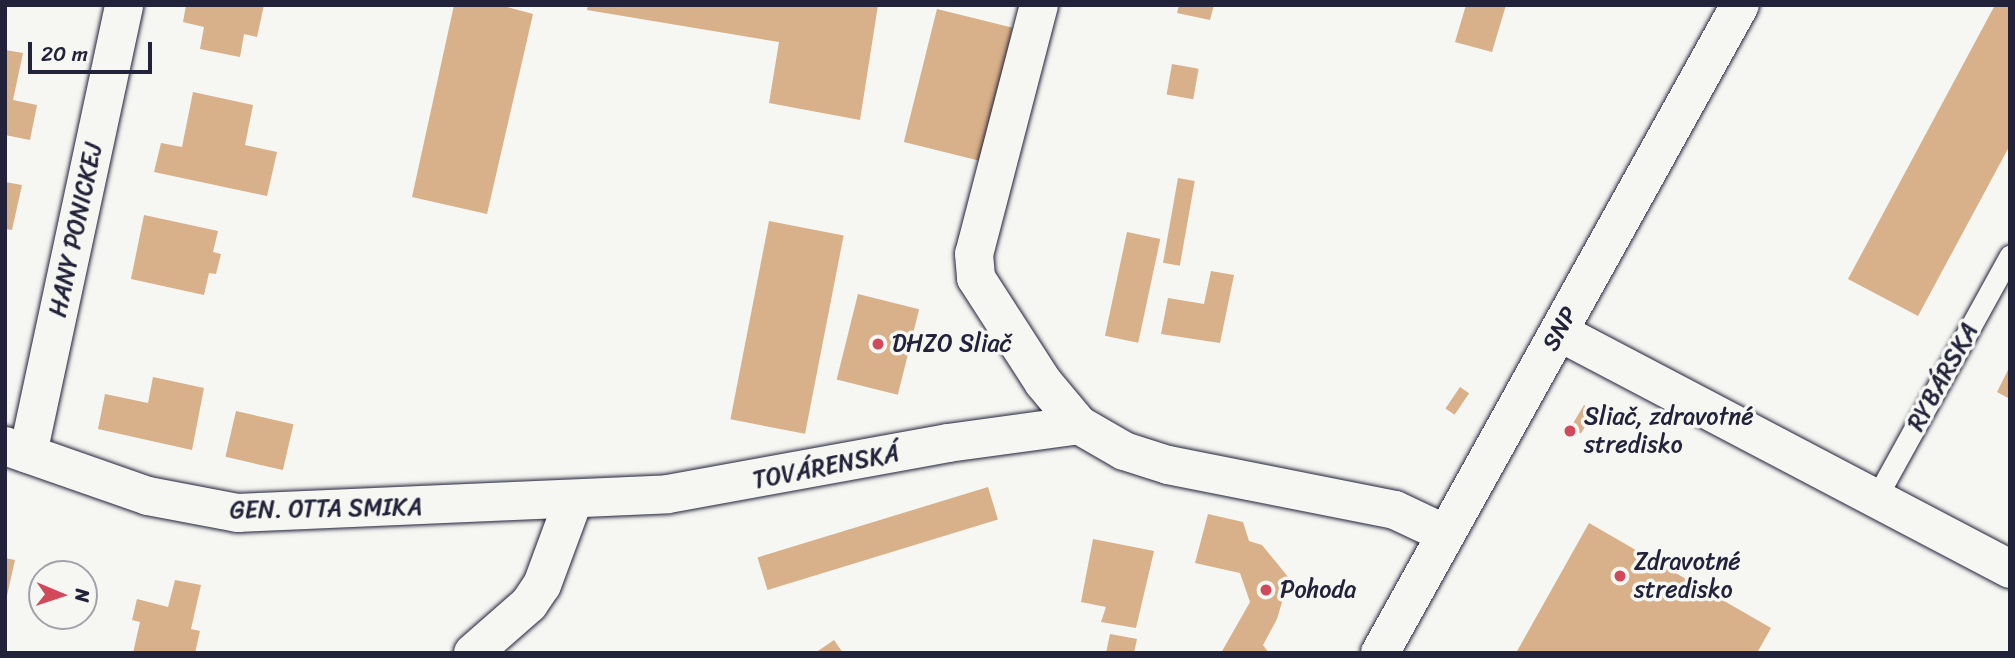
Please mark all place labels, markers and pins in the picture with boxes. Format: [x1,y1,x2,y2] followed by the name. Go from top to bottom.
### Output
[892,330,1012,358] place label: DHZO Sliač
[870,336,886,352] marker: DHZO Sliač
[1584,403,1754,459] place label: Sliač, zdravotné stredisko
[1562,423,1578,439] marker: Sliač, zdravotné stredisko
[1634,548,1741,604] place label: Zdravotné stredisko
[1612,568,1628,584] marker: Zdravotné stredisko
[1280,576,1356,604] place label: Pohoda
[1258,582,1274,598] marker: Pohoda

